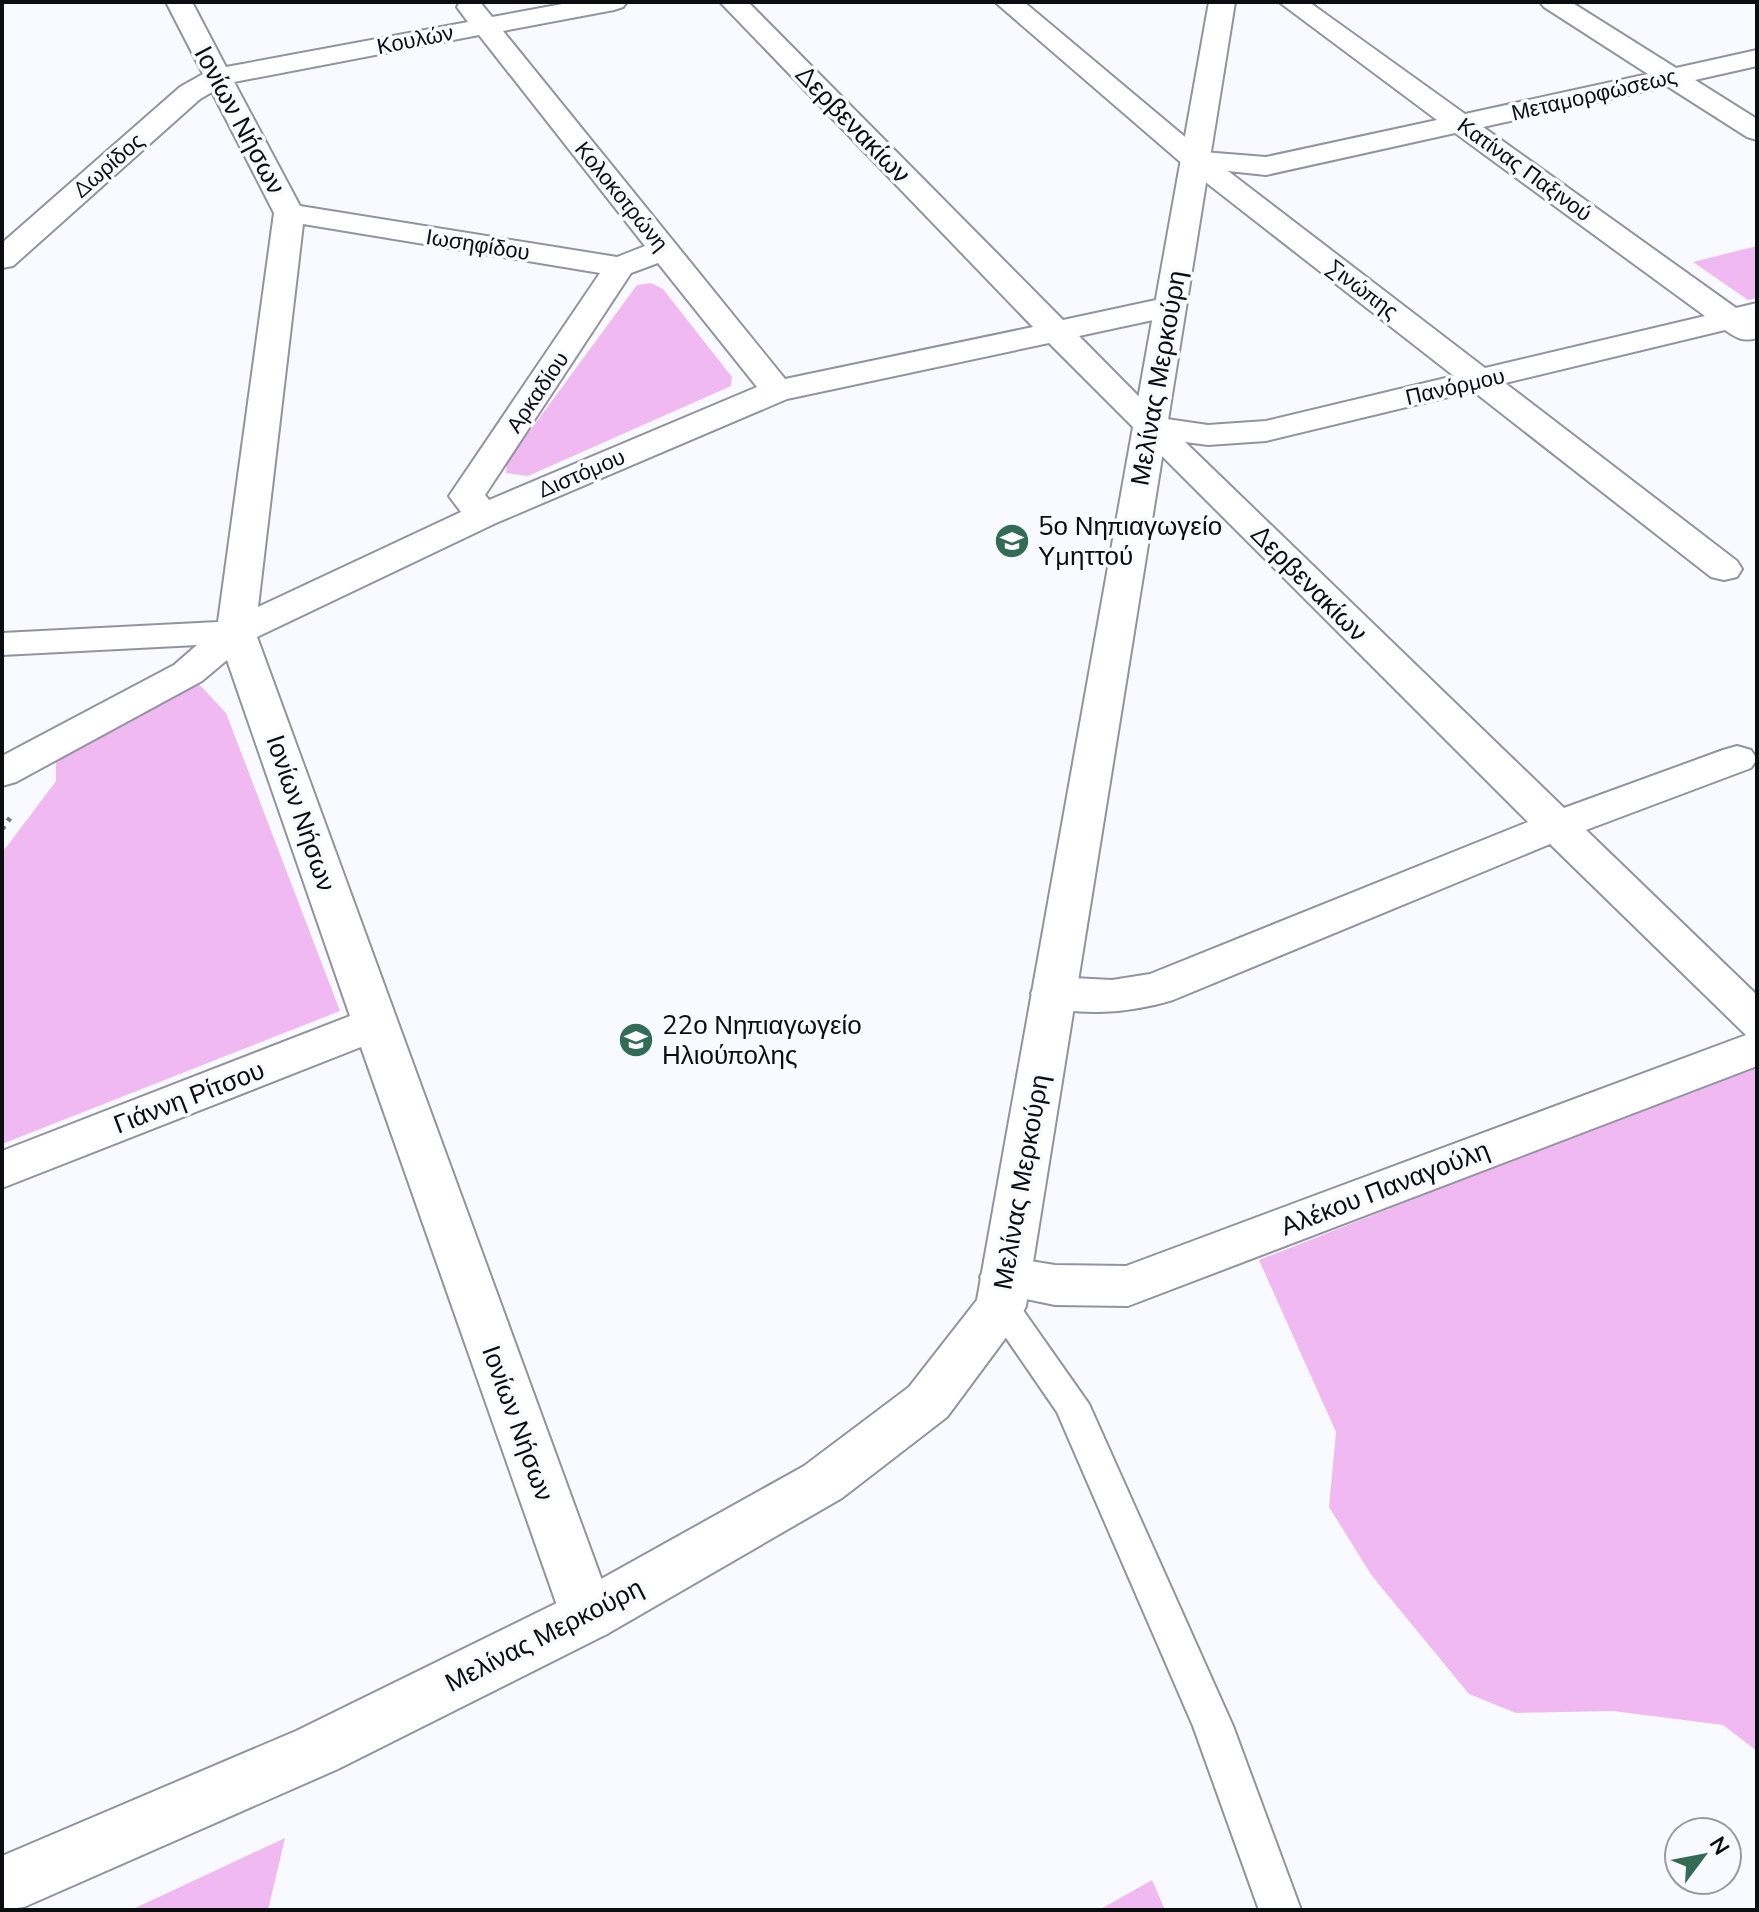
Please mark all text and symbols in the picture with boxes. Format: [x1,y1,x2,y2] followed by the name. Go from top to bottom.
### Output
[374,18,456,62] street label: Κουλών
[186,40,293,200] street label: Ιονίων Νήσων
[787,58,918,191] street label: Δερβενακίων
[1509,61,1680,129] street label: Μεταμορφώσεως
[1451,111,1598,229] street label: Κατίνας Παξινού
[66,126,151,205] street label: Δωρίδος
[568,135,675,258] street label: Κολοκοτρώνη
[424,222,532,268] street label: Ιωσηφίδου
[1321,253,1404,326] street label: Σινώπης
[1122,268,1195,488] street label: Μελίνας Μερκούρη
[500,346,576,439] street label: Αρκαδίου
[1403,361,1508,413] street label: Πανόρμου
[533,442,630,506] street label: Διστόμου
[1038,509,1222,574] place label: 5ο Νηπιαγωγείο Υμηττού
[1243,517,1375,649] street label: Δερβενακίων
[993,522,1031,560] school or university icon: 5ο Νηπιαγωγείο Υμηττού
[257,730,344,896] street label: Ιονίων Νήσων
[662,1008,862,1073] place label: 22ο Νηπιαγωγείο Ηλιούπολης
[617,1021,655,1059] school or university icon: 22ο Νηπιαγωγείο Ηλιούπολης
[109,1053,270,1142] street label: Γιάννη Ρίτσου
[985,1072,1058,1292] street label: Μελίνας Μερκούρη
[1276,1133,1495,1244] street label: Αλέκου Παναγούλη
[473,1341,562,1506] street label: Ιονίων Νήσων
[439,1570,649,1701] street label: Μελίνας Μερκούρη
[1663,1816,1743,1896] north arrow
[1702,1831,1736,1861] text: N

